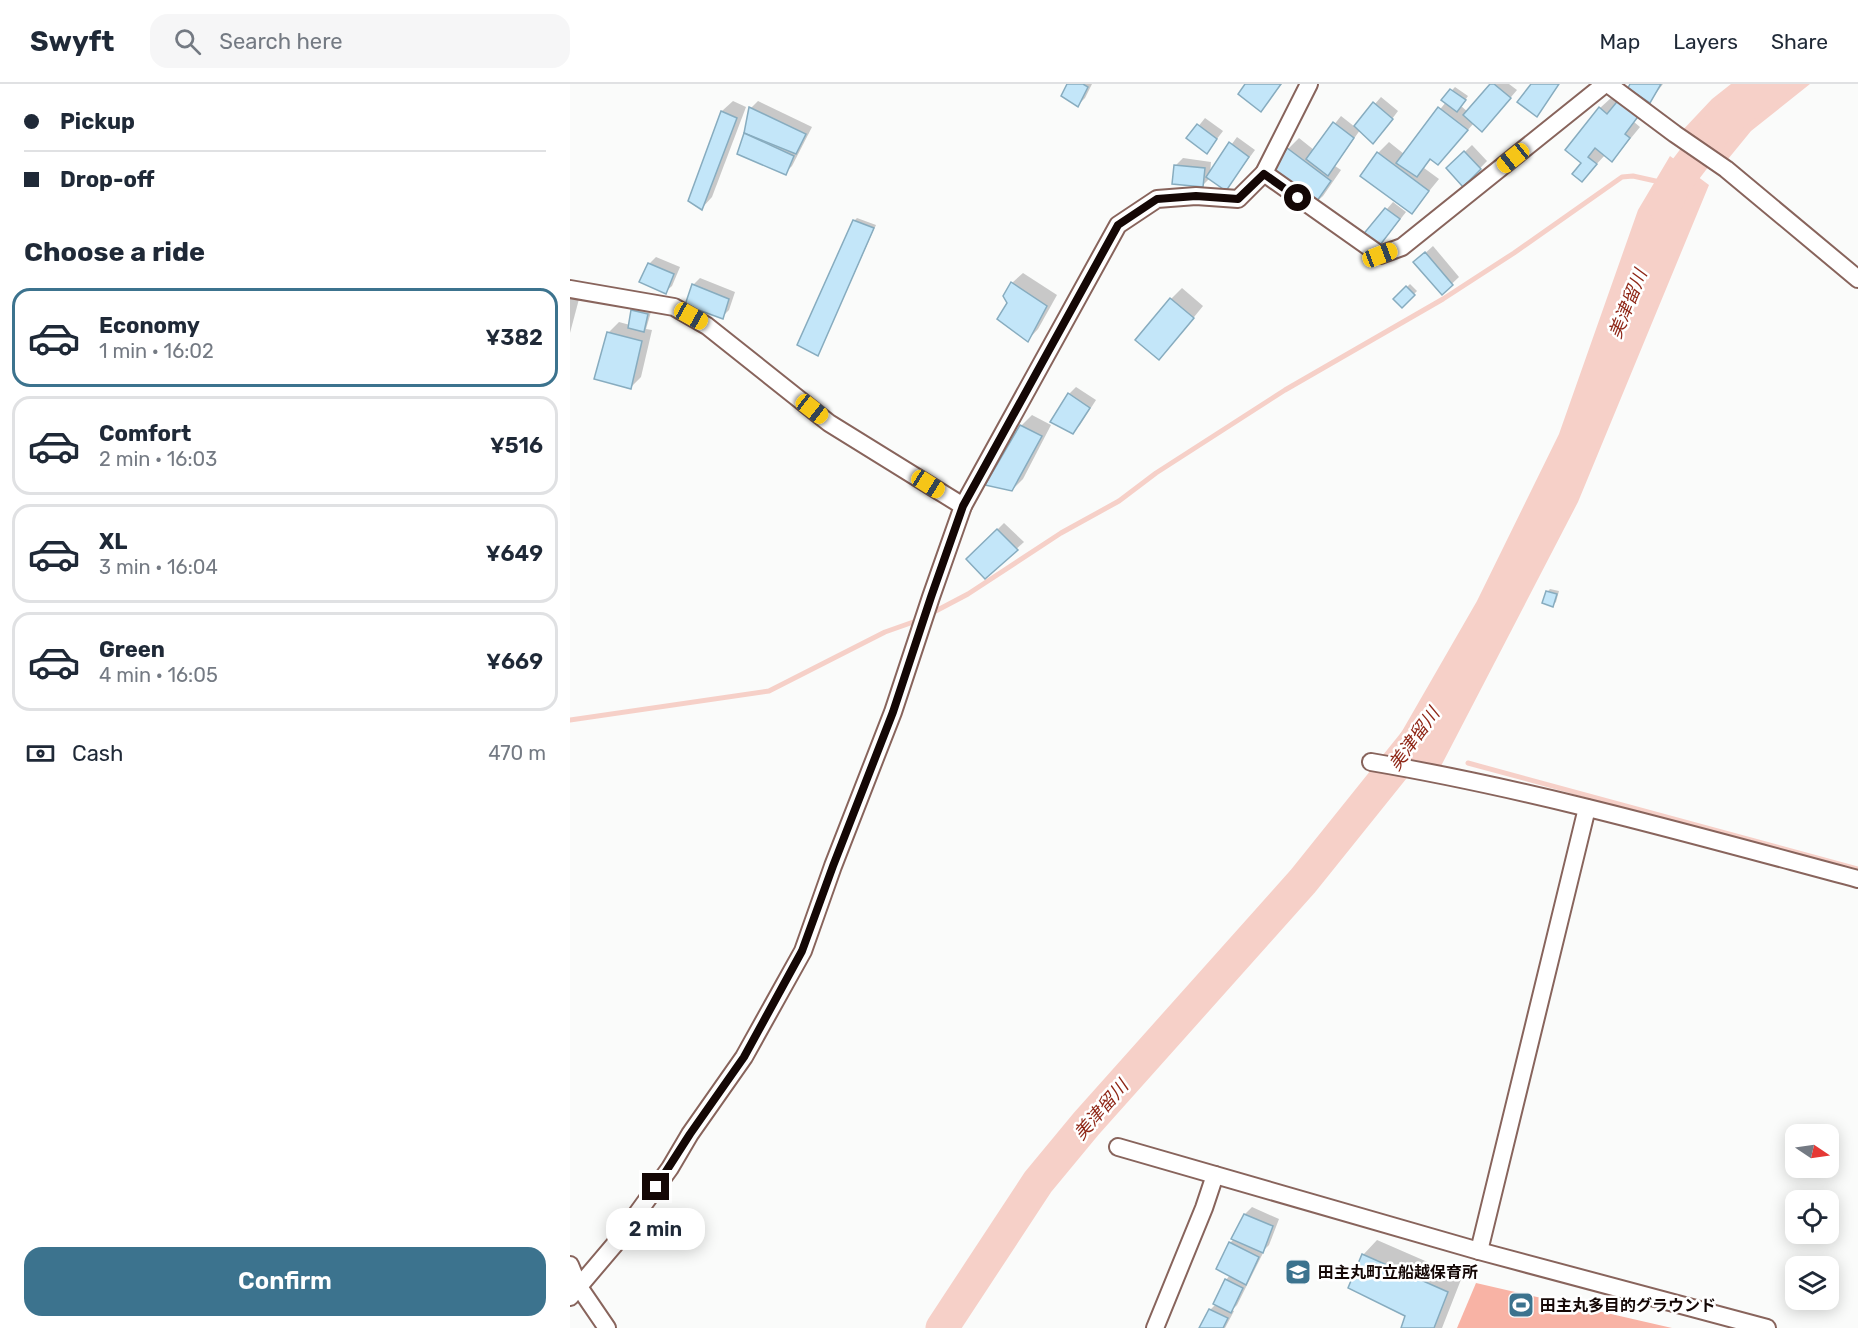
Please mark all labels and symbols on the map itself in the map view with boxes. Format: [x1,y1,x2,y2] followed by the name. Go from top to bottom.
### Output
[1493,140,1533,176] car
[1284,184,1311,211] route start
[1360,240,1400,270] car
[1604,265,1652,341] water label: 美津留川
[671,299,711,333] car
[792,391,832,427] car
[908,467,948,501] car
[1384,702,1445,775] water label: 美津留川
[1069,1074,1134,1144] water label: 美津留川
[1785,1124,1839,1178] north arrow
[642,1173,669,1200] route end
[606,1208,706,1250] callout: 2 min
[1283,1257,1313,1287] school or university icon: 田主丸町立船越保育所
[1318,1263,1478,1282] place label: 田主丸町立船越保育所
[1506,1290,1536,1320] sports icon: 田主丸多目的グラウンド
[1540,1296,1716,1315] place label: 田主丸多目的グラウンド

